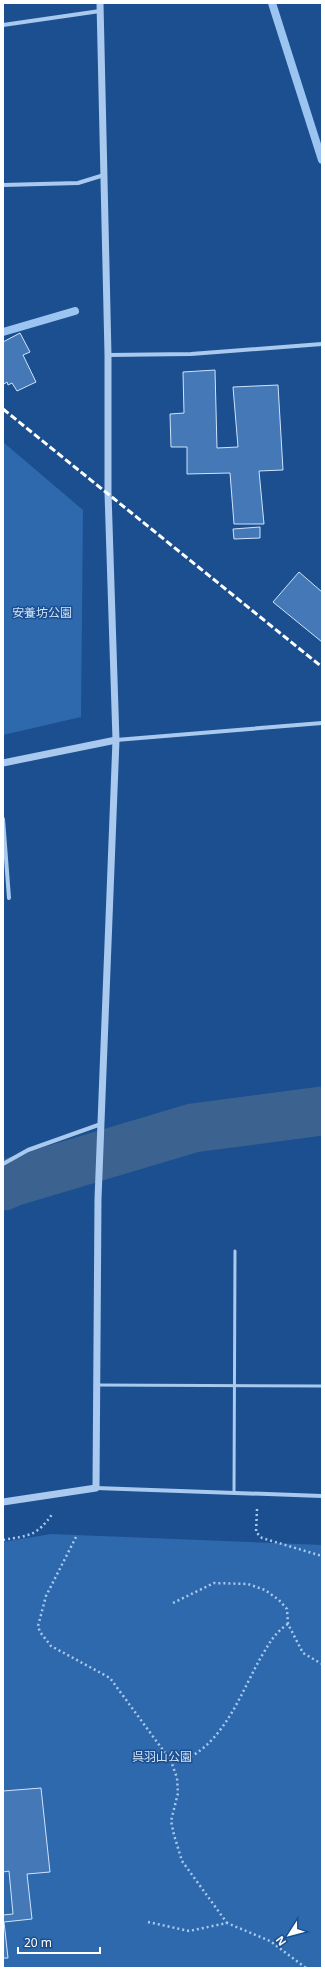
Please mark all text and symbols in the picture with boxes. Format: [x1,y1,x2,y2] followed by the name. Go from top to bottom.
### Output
[12,604,72,621] park label: 安養坊公園
[132,1748,192,1765] park label: 呉羽山公園
[269,1915,309,1955] north arrow
[18,1929,100,1955] scale bar
[272,1933,289,1949] text: N
[24,1934,52,1951] text: 20 m

